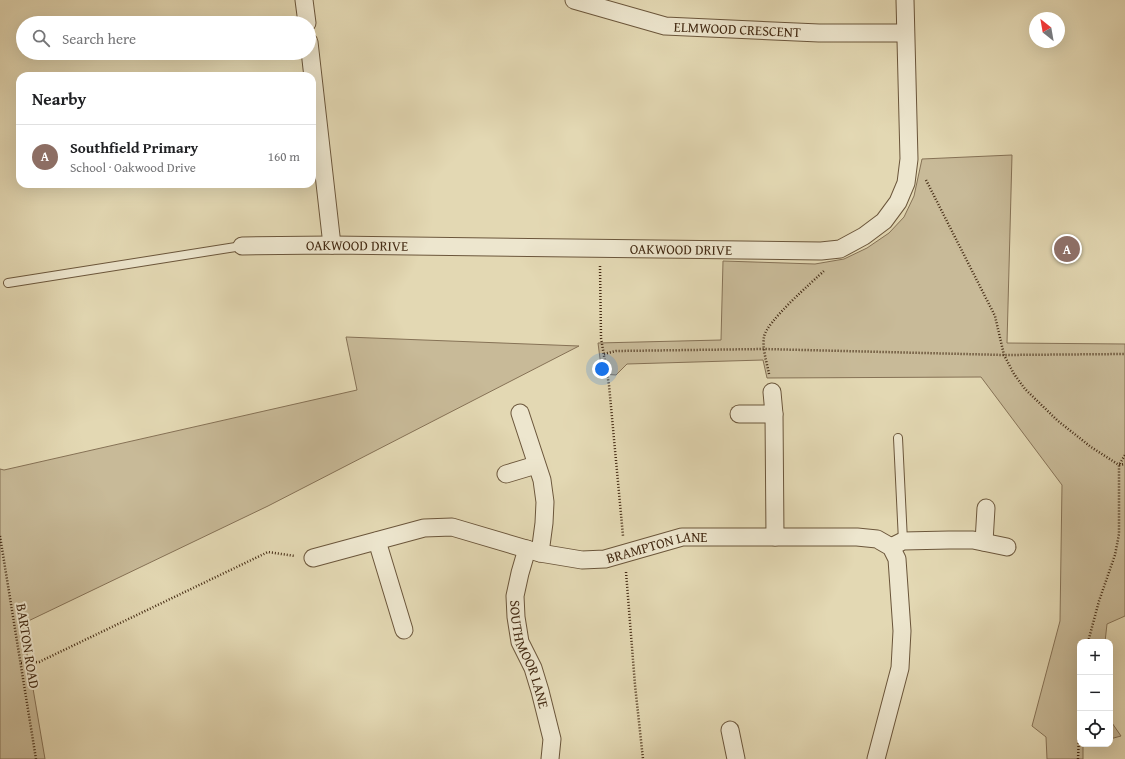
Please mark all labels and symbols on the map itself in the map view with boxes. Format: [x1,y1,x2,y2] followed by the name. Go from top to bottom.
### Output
[1029,12,1065,48] north arrow
[673,16,801,42] street label: ELMWOOD CRESCENT
[1054,234,1080,264] pin: A
[306,235,408,256] street label: OAKWOOD DRIVE
[630,239,732,260] street label: OAKWOOD DRIVE
[592,359,612,379] your location
[604,527,707,568] street label: BRAMPTON LANE
[505,599,554,710] street label: SOUTHMOOR LANE
[11,602,45,690] street label: BARTON ROAD

